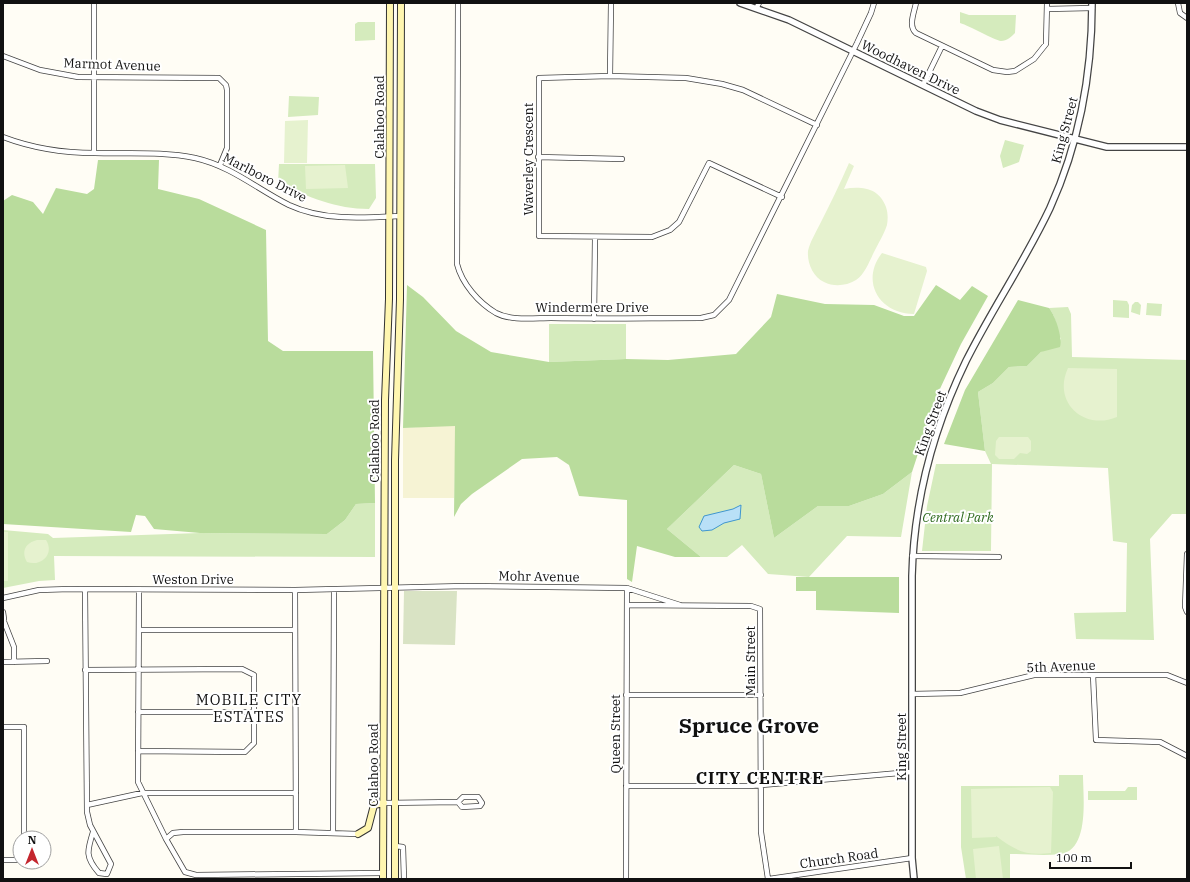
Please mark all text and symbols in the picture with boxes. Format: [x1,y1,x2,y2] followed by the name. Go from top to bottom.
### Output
[859,36,963,99] street label: Woodhaven Drive
[63,54,161,75] street label: Marmot Avenue
[371,75,388,159] street label: Calahoo Road
[1047,95,1082,165] street label: King Street
[520,102,537,215] street label: Waverley Crescent
[220,149,310,206] street label: Marlboro Drive
[535,299,649,316] street label: Windermere Drive
[911,388,950,458] street label: King Street
[366,399,383,483] street label: Calahoo Road
[922,509,994,526] park label: Central Park
[498,567,580,586] street label: Mohr Avenue
[152,571,234,588] street label: Weston Drive
[742,625,759,696] street label: Main Street
[1026,657,1096,676] street label: 5th Avenue
[196,690,302,726] district label: MOBILE CITY ESTATES
[607,694,624,774] street label: Queen Street
[679,711,819,739] district label: Spruce Grove
[893,712,910,781] street label: King Street
[365,723,382,807] street label: Calahoo Road
[696,767,824,789] district label: CITY CENTRE
[12,830,52,870] north arrow
[28,833,37,847] text: N
[1050,844,1131,870] scale bar
[799,845,880,872] street label: Church Road
[1056,850,1092,865] text: 100 m

